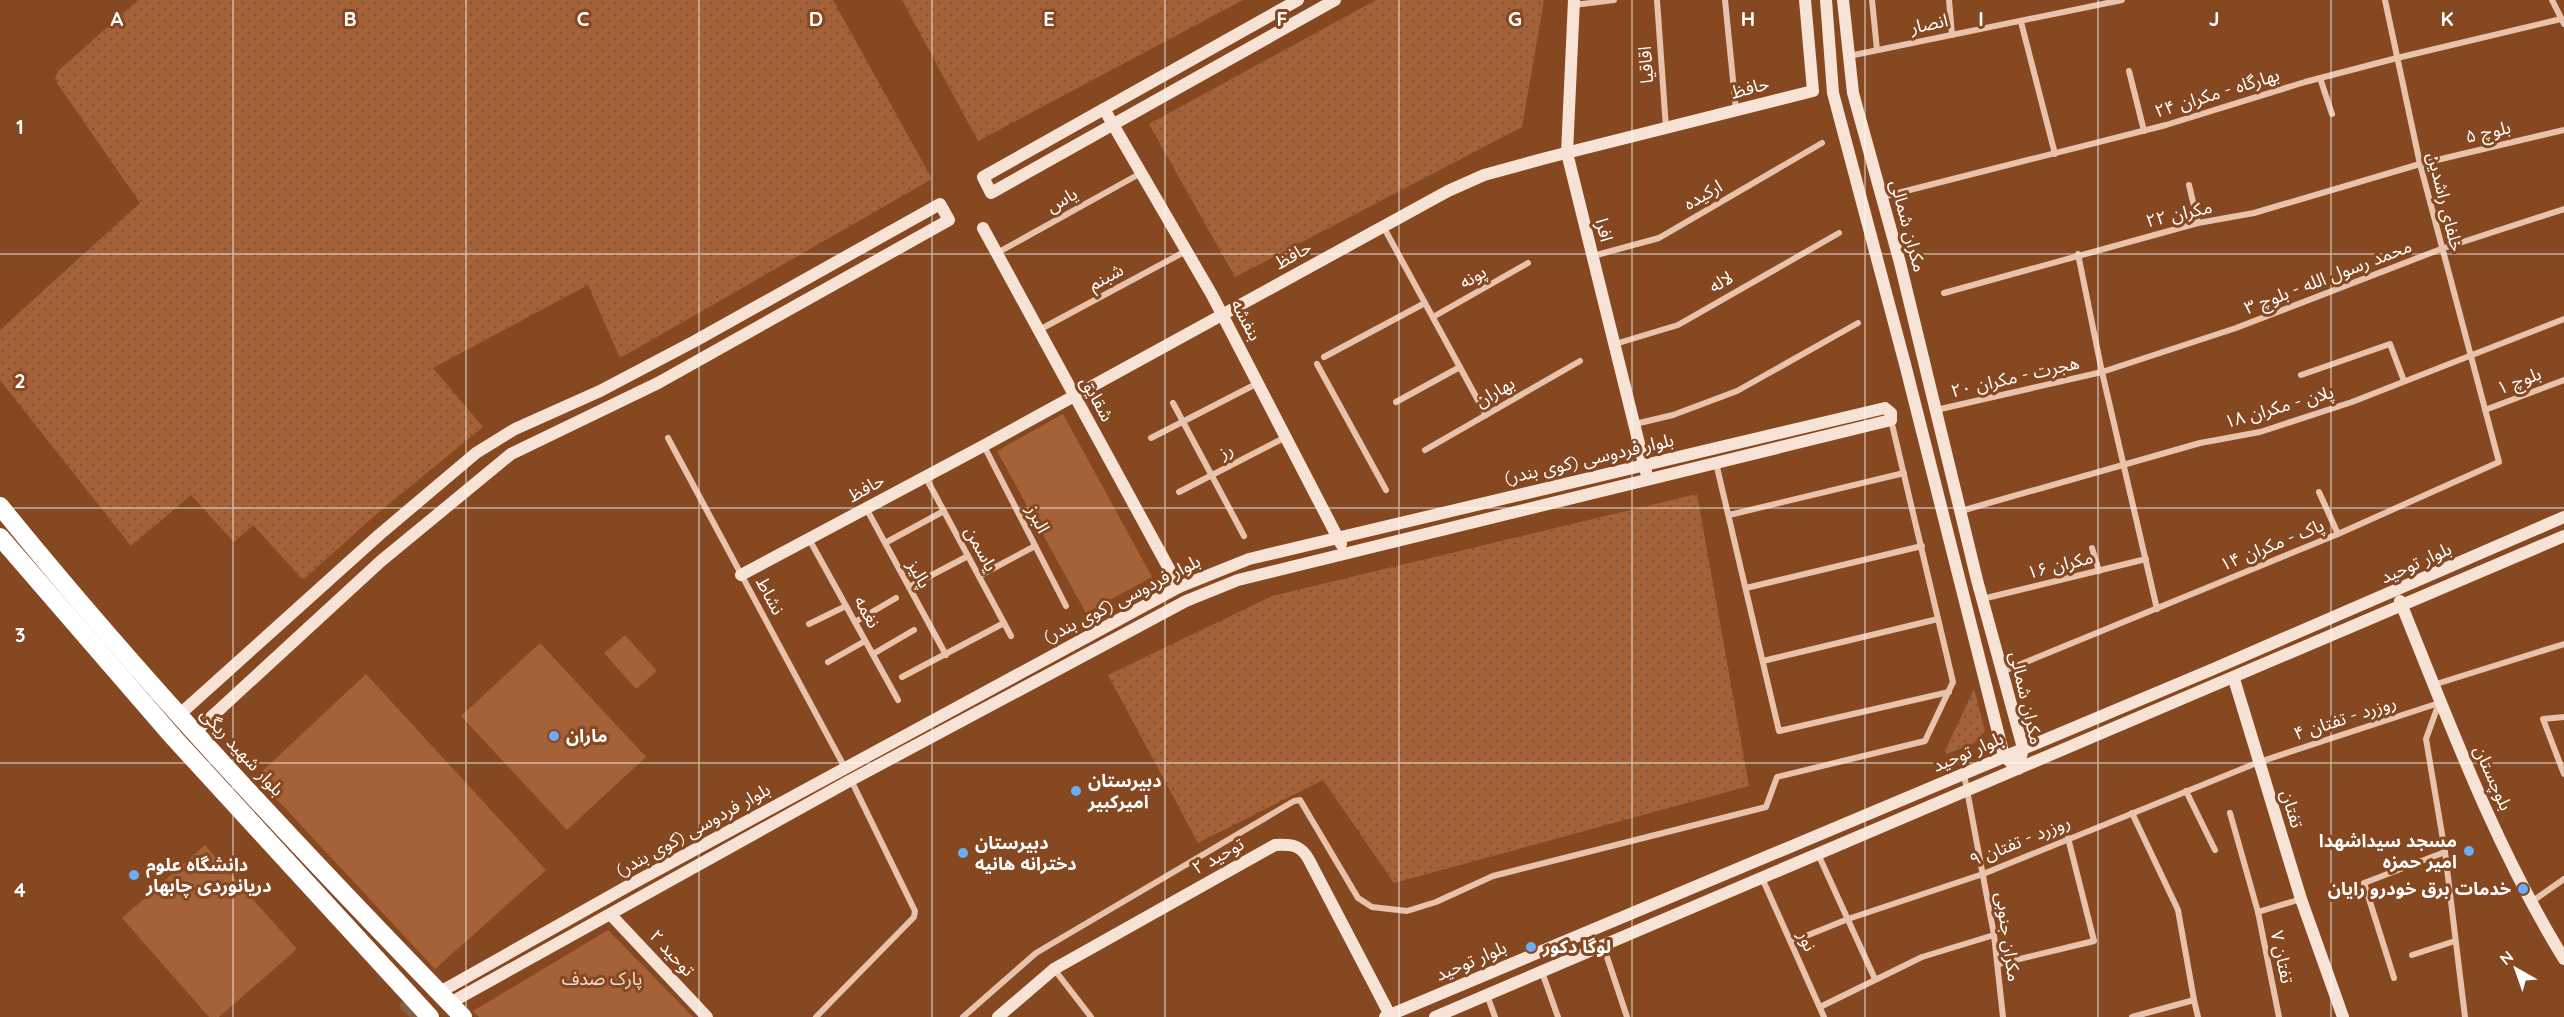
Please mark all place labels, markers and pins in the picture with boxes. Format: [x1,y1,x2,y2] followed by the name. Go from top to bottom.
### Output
[566,724,607,747] place label: ماران
[547,729,561,743] marker: ماران
[1087,769,1161,813] place label: دبیرستان امیرکبیر
[1069,784,1083,798] marker: دبیرستان امیرکبیر
[2319,829,2457,873] place label: مسجد سیداشهدا امیر حمزه
[975,831,1077,875] place label: دبیرستان دخترانه هانیه
[2462,844,2476,858] marker: مسجد سیداشهدا امیر حمزه
[956,846,970,860] marker: دبیرستان دخترانه هانیه
[145,853,272,898] place label: دانشگاه علوم دریانوردی چابهار
[127,868,141,882] marker: دانشگاه علوم دریانوردی چابهار
[2328,877,2511,900] place label: خدمات برق خودرو رایان
[2516,882,2530,896] marker: خدمات برق خودرو رایان
[1542,935,1611,958] place label: لوگا دکور
[1524,940,1538,954] marker: لوگا دکور

